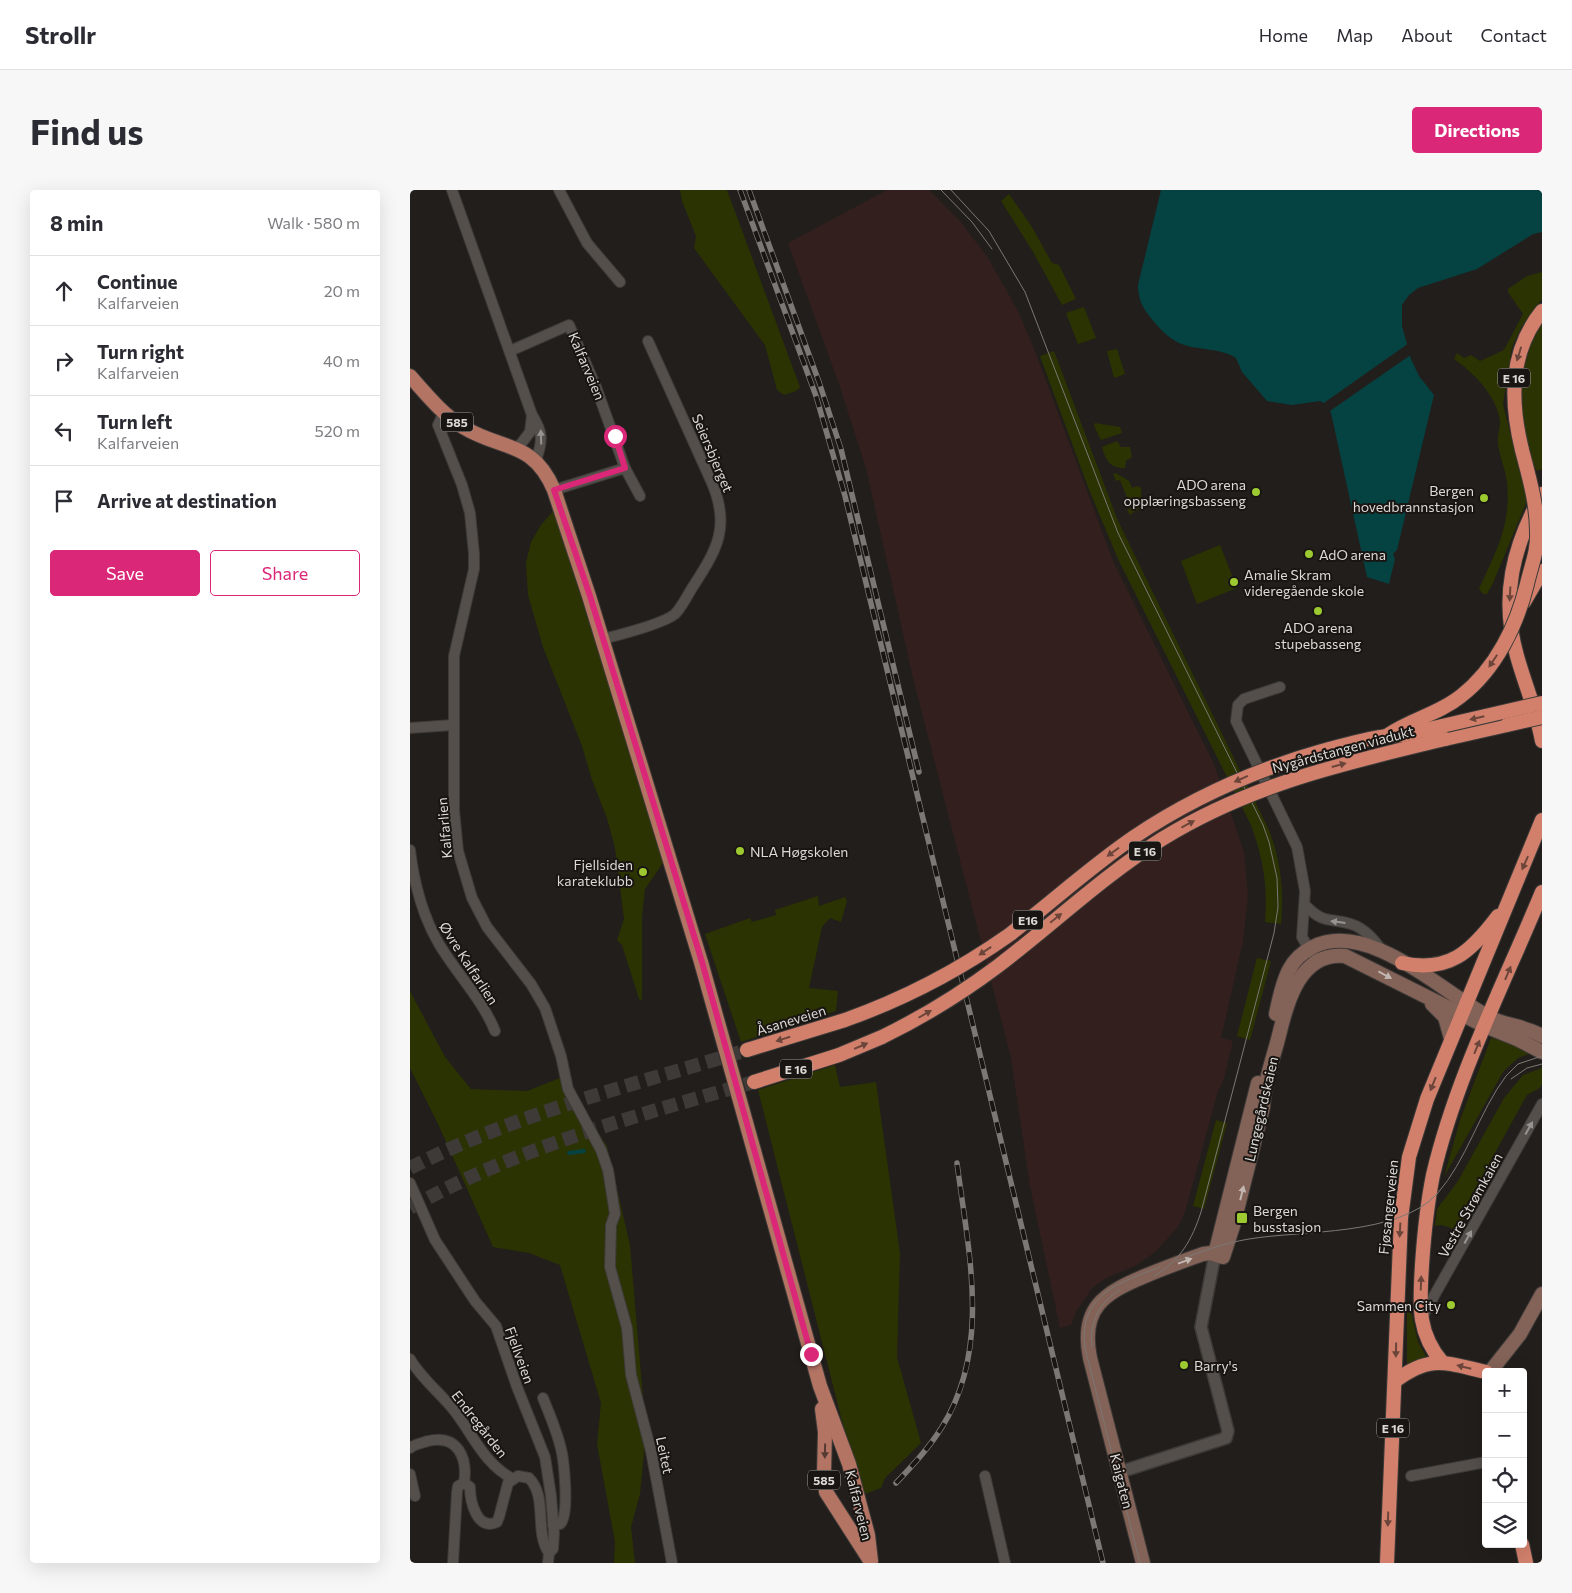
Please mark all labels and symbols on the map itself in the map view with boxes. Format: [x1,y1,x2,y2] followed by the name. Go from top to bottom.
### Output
[565,330,609,402] street label: Kalfarveien
[1515,346,1523,361] one-way arrow
[1498,368,1530,388] road number: E 16
[689,411,737,495] street label: Seiersbjerget
[441,412,473,432] road number: 585
[604,425,627,448] route start
[537,428,545,444] one-way arrow
[1124,476,1246,509] place label: ADO arena opplæringsbasseng
[1353,482,1474,515] place label: Bergen hovedbrannstasjon
[1250,486,1262,498] marker: ADO arena opplæringsbasseng
[1478,492,1490,504] marker: Bergen hovedbrannstasjon
[1319,546,1386,563] place label: AdO arena
[1303,548,1315,560] marker: AdO arena
[1244,566,1364,599] place label: Amalie Skram videregående skole
[1228,576,1240,588] marker: Amalie Skram videregående skole
[1505,587,1513,603] one-way arrow
[1312,605,1324,617] marker: ADO arena stupebasseng
[1275,619,1362,652] place label: ADO arena stupebasseng
[1488,654,1498,667] one-way arrow
[1470,714,1485,722] one-way arrow
[1270,722,1416,776] street label: Nygårdstangen viadukt
[1332,760,1347,768] one-way arrow
[1234,776,1248,784] one-way arrow
[433,797,455,859] street label: Kalfarlien
[1181,820,1195,828] one-way arrow
[1129,841,1161,860] road number: E 16
[750,843,848,860] place label: NLA Høgskolen
[734,845,746,857] marker: NLA Høgskolen
[1107,847,1120,857] one-way arrow
[557,856,633,889] place label: Fjellsiden karateklubb
[1521,856,1529,870] one-way arrow
[637,866,649,878] marker: Fjellsiden karateklubb
[1013,910,1043,930] road number: E16
[1050,913,1063,924] one-way arrow
[436,918,502,1008] street label: Øvre Kalfarlien
[1330,918,1346,926] one-way arrow
[978,946,991,956] one-way arrow
[1505,966,1513,980] one-way arrow
[1379,971,1392,980] one-way arrow
[754,1001,828,1039] street label: Åsaneveien
[919,1009,932,1018] one-way arrow
[776,1036,791,1044] one-way arrow
[1473,1039,1481,1054] one-way arrow
[854,1042,868,1050] one-way arrow
[1241,1055,1281,1163] street label: Lungegårdskaien
[780,1060,812,1079] road number: E 16
[1428,1077,1436,1091] one-way arrow
[1525,1120,1533,1135] one-way arrow
[1434,1150,1506,1260] street label: Vestre Strømkaien
[1375,1159,1401,1255] street label: Fjøsangerveien
[1238,1186,1246,1201] one-way arrow
[1253,1202,1321,1235] place label: Bergen busstasjon
[1235,1211,1249,1225] marker: Bergen busstasjon
[1396,1223,1404,1239] one-way arrow
[1464,1230,1473,1244] one-way arrow
[1178,1257,1193,1265] one-way arrow
[1418,1275,1426,1291] one-way arrow
[1357,1297,1441,1314] place label: Sammen City
[1445,1299,1457,1311] marker: Sammen City
[502,1324,538,1386] street label: Fjellveien
[1392,1342,1400,1358] one-way arrow
[800,1343,823,1366] route end
[1194,1357,1238,1374] place label: Barry's
[1178,1359,1190,1371] marker: Barry's
[1456,1363,1471,1371] one-way arrow
[448,1387,512,1461] street label: Endregården
[1377,1418,1409,1438] road number: E 16
[653,1435,677,1475] street label: Leitet
[821,1444,829,1460] one-way arrow
[1107,1452,1137,1510] street label: Kaigaten
[842,1468,876,1542] street label: Kalfarveien
[808,1470,840,1490] road number: 585
[1384,1511,1392,1527] one-way arrow

